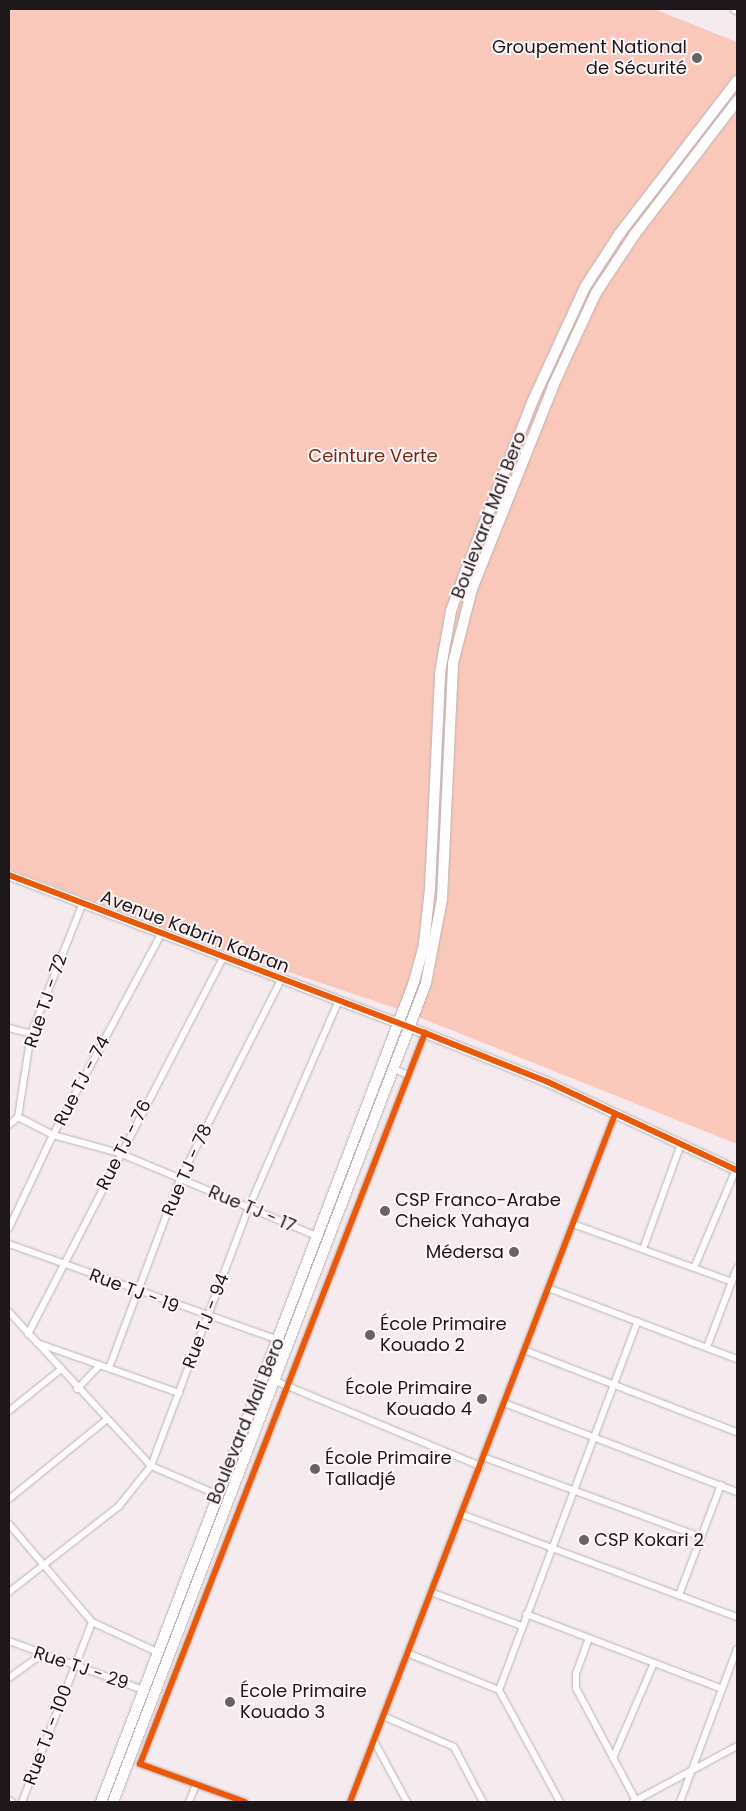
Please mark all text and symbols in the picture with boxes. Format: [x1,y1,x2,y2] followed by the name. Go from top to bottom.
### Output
[492,37,687,80] place label: Groupement National de Sécurité
[691,52,703,64] marker: Groupement National de Sécurité
[447,428,531,602] street label: Boulevard Mali Bero
[308,445,438,467] park label: Ceinture Verte
[98,886,292,978] street label: Avenue Kabrin Kabran
[20,951,72,1051] street label: Rue TJ - 72
[49,1032,115,1130] street label: Rue TJ - 74
[92,1096,156,1194] street label: Rue TJ - 76
[157,1121,217,1219] street label: Rue TJ - 78
[205,1181,299,1237] street label: Rue TJ - 17
[395,1190,561,1232] place label: CSP Franco-Arabe Cheick Yahaya
[379,1205,391,1217] marker: CSP Franco-Arabe Cheick Yahaya
[426,1241,504,1263] place label: Médersa
[508,1246,520,1258] marker: Médersa
[86,1264,182,1318] street label: Rue TJ - 19
[178,1270,234,1372] street label: Rue TJ - 94
[380,1314,507,1356] place label: École Primaire Kouado 2
[364,1329,376,1341] marker: École Primaire Kouado 2
[203,1335,289,1507] street label: Boulevard Mali Bero
[345,1378,472,1420] place label: École Primaire Kouado 4
[476,1393,488,1405] marker: École Primaire Kouado 4
[325,1448,452,1490] place label: École Primaire Talladjé
[309,1463,321,1475] marker: École Primaire Talladjé
[594,1529,704,1551] place label: CSP Kokari 2
[578,1534,590,1546] marker: CSP Kokari 2
[31,1642,131,1694] street label: Rue TJ - 29
[240,1681,367,1724] place label: École Primaire Kouado 3
[19,1682,77,1788] street label: Rue TJ - 100
[224,1696,236,1708] marker: École Primaire Kouado 3

